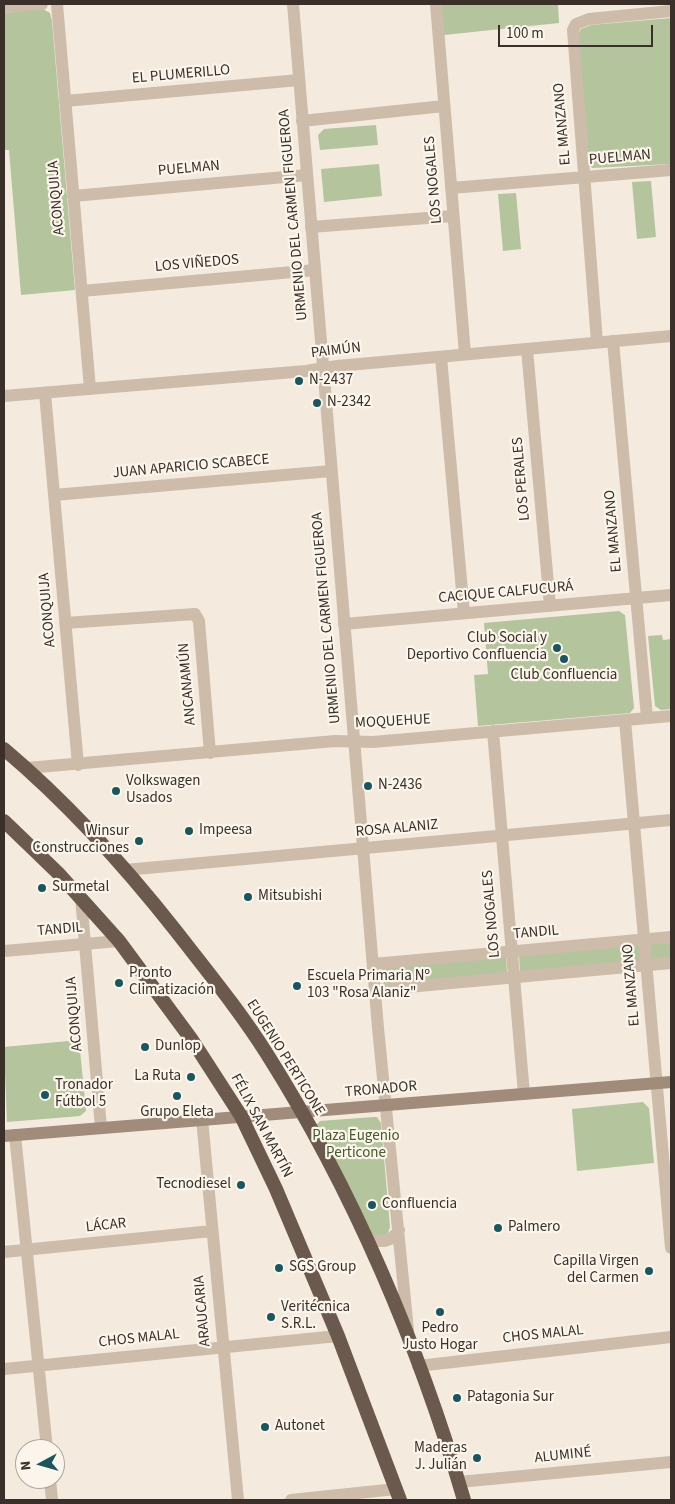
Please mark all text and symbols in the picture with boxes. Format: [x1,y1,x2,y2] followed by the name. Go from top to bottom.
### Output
[500,15,655,47] scale bar
[506,23,544,44] text: 100 m
[131,62,231,88] street label: EL PLUMERILLO
[550,82,576,166] street label: EL MANZANO
[276,108,312,322] street label: URMENIO DEL CARMEN FIGUEROA
[421,135,447,225] street label: LOS NOGALES
[588,146,652,170] street label: PUELMAN
[157,157,221,181] street label: PUELMAN
[45,160,69,236] street label: ACONQUIJA
[154,251,240,277] street label: LOS VIÑEDOS
[310,339,362,363] street label: PAIMÚN
[309,372,353,390] place label: N-2437
[293,375,305,387] marker: N-2437
[327,394,371,412] place label: N-2342
[311,397,323,409] marker: N-2342
[509,436,535,522] street label: LOS PERALES
[112,451,270,483] street label: JUAN APARICIO SCABECE
[601,489,627,573] street label: EL MANZANO
[309,511,345,725] street label: URMENIO DEL CARMEN FIGUEROA
[36,572,60,648] street label: ACONQUIJA
[438,578,574,608] street label: CACIQUE CALFUCURÁ
[407,630,547,665] place label: Club Social y Deportivo Confluencia
[175,642,201,726] street label: ANCANAMÚN
[551,642,563,654] marker: Club Social y Deportivo Confluencia
[558,653,570,665] marker: Club Confluencia
[511,667,617,685] place label: Club Confluencia
[355,711,431,733] street label: MOQUEHUE
[126,773,200,808] place label: Volkswagen Usados
[378,777,422,795] place label: N-2436
[362,780,374,792] marker: N-2436
[110,785,122,797] marker: Volkswagen Usados
[355,816,439,842] street label: ROSA ALANIZ
[199,822,252,840] place label: Impeesa
[33,823,129,858] place label: Winsur Construcciones
[183,825,195,837] marker: Impeesa
[133,835,145,847] marker: Winsur Construcciones
[479,869,505,959] street label: LOS NOGALES
[52,879,109,897] place label: Surmetal
[36,882,48,894] marker: Surmetal
[258,888,322,906] place label: Mitsubishi
[242,891,254,903] marker: Mitsubishi
[36,919,84,941] street label: TANDIL
[512,922,560,944] street label: TANDIL
[619,943,645,1027] street label: EL MANZANO
[129,965,214,1000] place label: Pronto Climatización
[307,968,430,1003] place label: Escuela Primaria Nº 103 "Rosa Alaniz"
[63,976,87,1052] street label: ACONQUIJA
[113,977,125,989] marker: Pronto Climatización
[291,980,303,992] marker: Escuela Primaria Nº 103 "Rosa Alaniz"
[242,997,328,1119] street label: EUGENIO PERTICONE
[155,1038,201,1056] place label: Dunlop
[139,1041,151,1053] marker: Dunlop
[134,1068,181,1086] place label: La Ruta
[185,1071,197,1083] marker: La Ruta
[226,1071,296,1181] street label: FÉLIX SAN MARTÍN
[55,1077,113,1112] place label: Tronador Fútbol 5
[344,1078,418,1102] street label: TRONADOR
[39,1089,51,1101] marker: Tronador Fútbol 5
[171,1090,183,1102] marker: Grupo Eleta
[140,1104,214,1122] place label: Grupo Eleta
[312,1128,400,1163] park label: Plaza Eugenio Perticone
[156,1176,231,1194] place label: Tecnodiesel
[235,1179,247,1191] marker: Tecnodiesel
[382,1196,457,1214] place label: Confluencia
[366,1199,378,1211] marker: Confluencia
[85,1215,127,1237] street label: LÁCAR
[508,1219,560,1237] place label: Palmero
[492,1222,504,1234] marker: Palmero
[553,1253,639,1288] place label: Capilla Virgen del Carmen
[289,1259,356,1277] place label: SGS Group
[273,1262,285,1274] marker: SGS Group
[643,1265,655,1277] marker: Capilla Virgen del Carmen
[191,1275,215,1347] street label: ARAUCARIA
[281,1299,350,1334] place label: Veritécnica S.R.L.
[434,1306,446,1318] marker: Pedro Justo Hogar
[265,1311,277,1323] marker: Veritécnica S.R.L.
[402,1320,478,1355] place label: Pedro Justo Hogar
[502,1322,584,1348] street label: CHOS MALAL
[98,1326,180,1352] street label: CHOS MALAL
[467,1389,554,1407] place label: Patagonia Sur
[451,1392,463,1404] marker: Patagonia Sur
[275,1418,325,1436] place label: Autonet
[259,1421,271,1433] marker: Autonet
[15,1439,65,1489] north arrow
[414,1440,467,1475] place label: Maderas J. Julián
[534,1444,592,1468] street label: ALUMINÉ
[471,1452,483,1464] marker: Maderas J. Julián
[16,1460,37,1471] text: N

